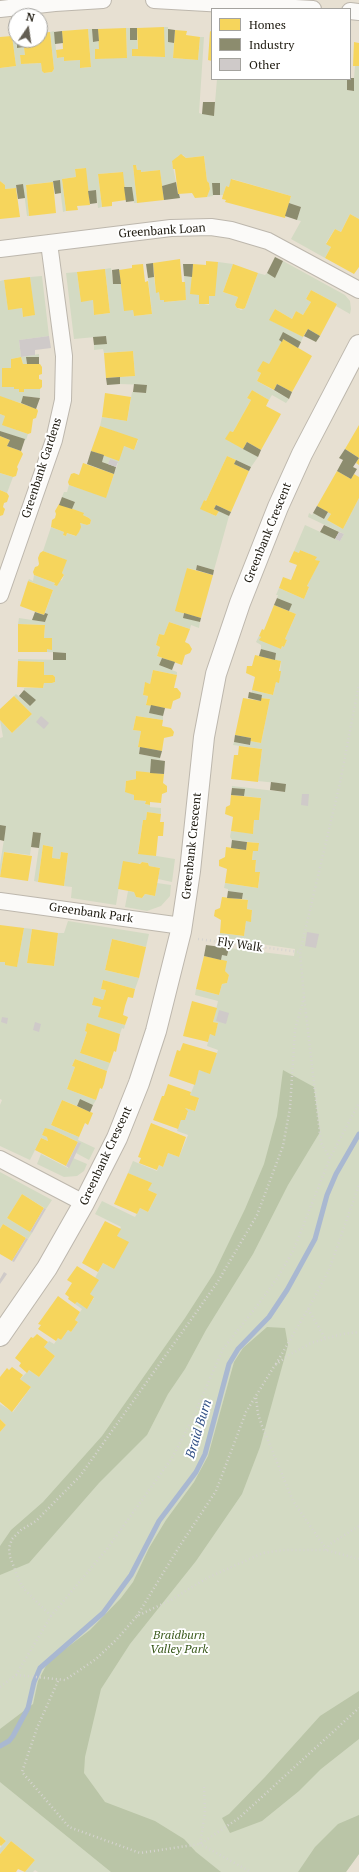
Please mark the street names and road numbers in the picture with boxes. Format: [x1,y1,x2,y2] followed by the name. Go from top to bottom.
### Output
[118,221,206,241] street label: Greenbank Loan
[19,416,65,520] street label: Greenbank Gardens
[241,480,295,586] street label: Greenbank Crescent
[179,792,205,900] street label: Greenbank Crescent
[48,900,134,926] street label: Greenbank Park
[217,935,263,955] street label: Fly Walk
[77,1104,135,1208] street label: Greenbank Crescent

